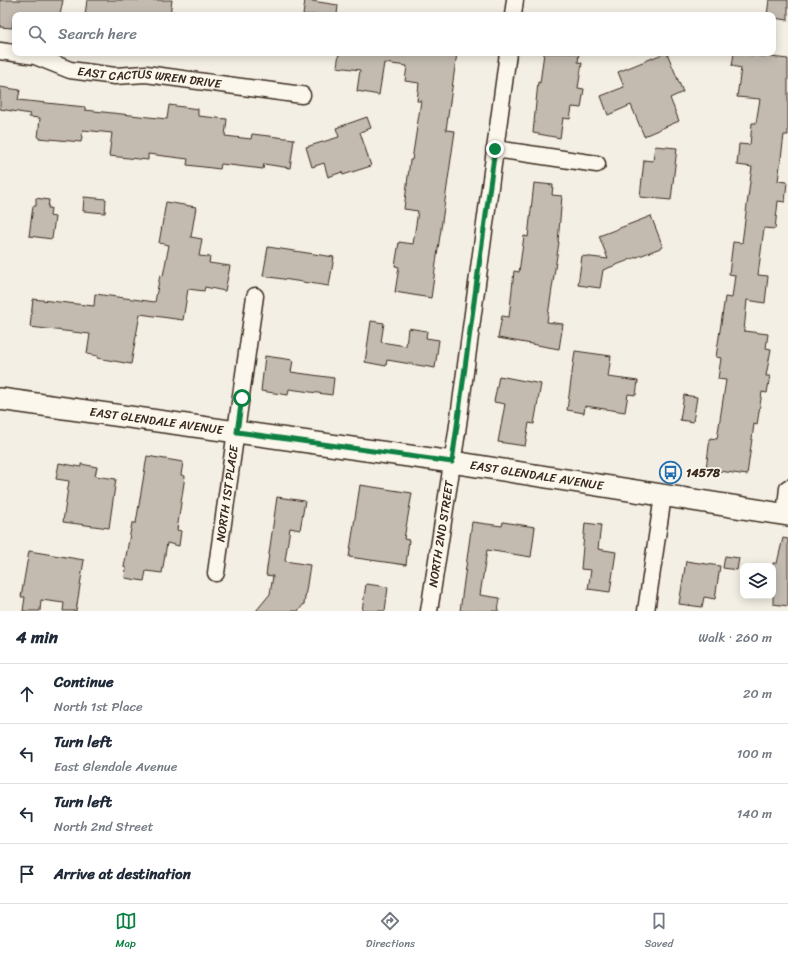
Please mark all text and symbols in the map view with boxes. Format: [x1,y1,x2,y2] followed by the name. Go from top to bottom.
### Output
[12,12,776,56] search box
[58,21,137,47] text: Search here
[26,23,48,45] icon: search
[76,60,224,95] street label: EAST CACTUS WREN DRIVE
[486,140,504,158] route end
[233,389,251,407] route start
[88,401,226,441] street label: EAST GLENDALE AVENUE
[209,443,245,544] street label: NORTH 1ST PLACE
[468,454,606,497] street label: EAST GLENDALE AVENUE
[657,460,683,486] bus stop icon: 14578
[686,462,721,484] place label: 14578
[422,478,460,589] street label: NORTH 2ND STREET
[740,563,776,599] map controls
[740,563,776,599] button: layers
[16,622,58,652] text: 4 min
[698,626,772,649] text: Walk · 260 m
[54,669,114,695] text: Continue
[743,682,772,705] text: 20 m
[16,683,38,705] icon: ahead
[54,695,143,718] text: North 1st Place
[54,729,112,755] text: Turn left
[737,742,772,765] text: 100 m
[16,743,38,765] icon: left
[54,755,177,778] text: East Glendale Avenue
[54,789,112,815] text: Turn left
[737,802,772,825] text: 140 m
[16,803,38,825] icon: left
[54,815,153,838] text: North 2nd Street
[54,861,191,887] text: Arrive at destination
[16,863,38,885] icon: arrive
[115,910,137,953] tab: Map
[366,910,415,953] tab: Directions
[644,910,673,953] tab: Saved

